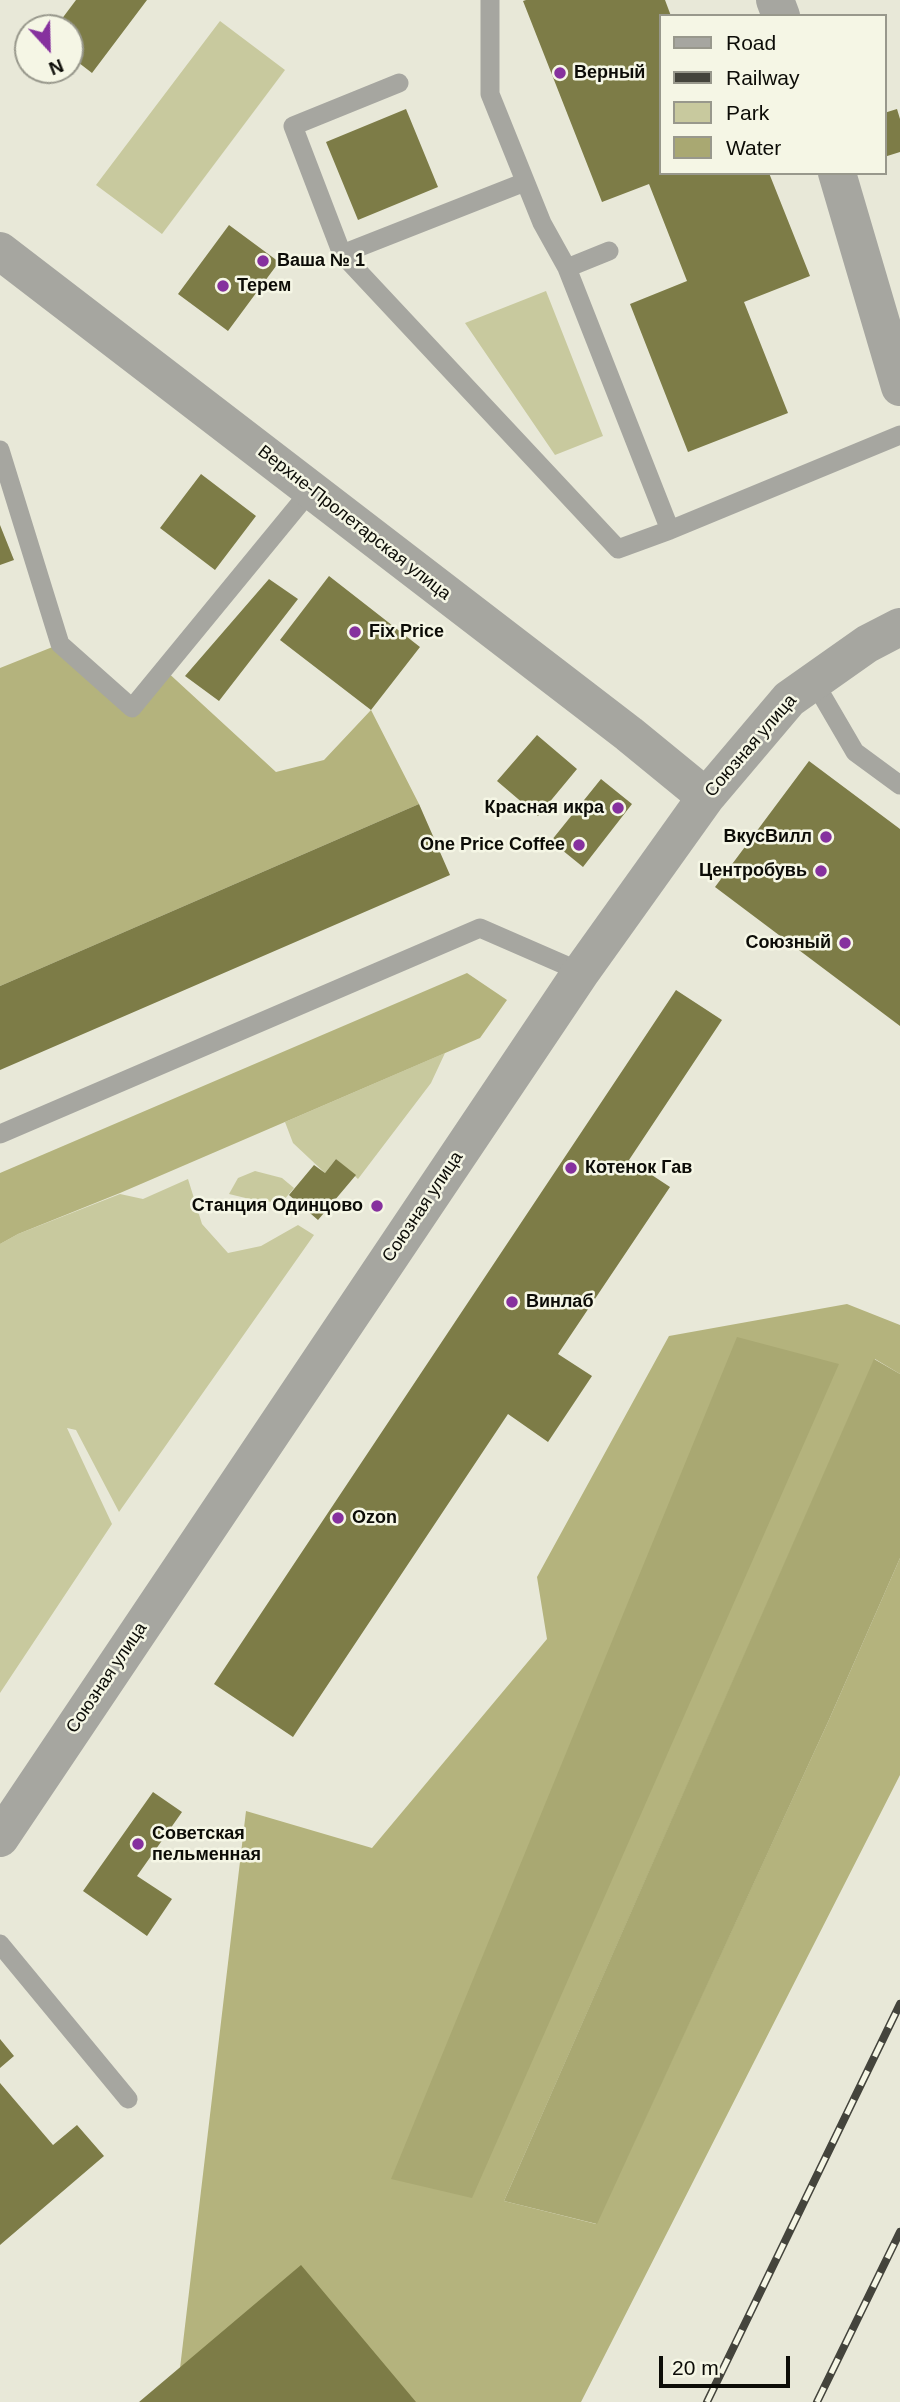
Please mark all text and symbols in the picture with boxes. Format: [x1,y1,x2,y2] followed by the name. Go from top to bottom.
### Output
[14,14,84,84] north arrow
[659,14,886,175] legend
[726,31,776,54] text: Road
[46,55,67,79] text: N
[574,62,645,84] place label: Верный
[552,65,568,81] marker: Верный
[726,66,800,89] text: Railway
[726,101,769,124] text: Park
[726,136,781,159] text: Water
[277,250,365,272] place label: Ваша № 1
[255,253,271,269] marker: Ваша № 1
[237,275,291,297] place label: Терем
[215,278,231,294] marker: Терем
[253,441,455,605] street label: Верхне-Пролетарская улица
[369,621,444,643] place label: Fix Price
[347,624,363,640] marker: Fix Price
[701,690,801,802] street label: Союзная улица
[485,797,604,819] place label: Красная икра
[610,800,626,816] marker: Красная икра
[723,826,812,848] place label: ВкусВилл
[818,829,834,845] marker: ВкусВилл
[420,834,565,856] place label: One Price Coffee
[571,837,587,853] marker: One Price Coffee
[699,860,807,882] place label: Центробувь
[813,863,829,879] marker: Центробувь
[745,932,831,954] place label: Союзный
[837,935,853,951] marker: Союзный
[378,1148,468,1266] street label: Союзная улица
[585,1157,692,1179] place label: Котенок Гав
[563,1160,579,1176] marker: Котенок Гав
[192,1195,363,1217] place label: Станция Одинцово
[369,1198,385,1214] marker: Станция Одинцово
[526,1291,594,1313] place label: Винлаб
[504,1294,520,1310] marker: Винлаб
[352,1507,397,1529] place label: Ozon
[330,1510,346,1526] marker: Ozon
[62,1619,152,1737] street label: Союзная улица
[152,1823,261,1866] place label: Советская пельменная
[130,1836,146,1852] marker: Советская пельменная
[662,2342,793,2386] scale bar
[672,2356,719,2379] text: 20 m

